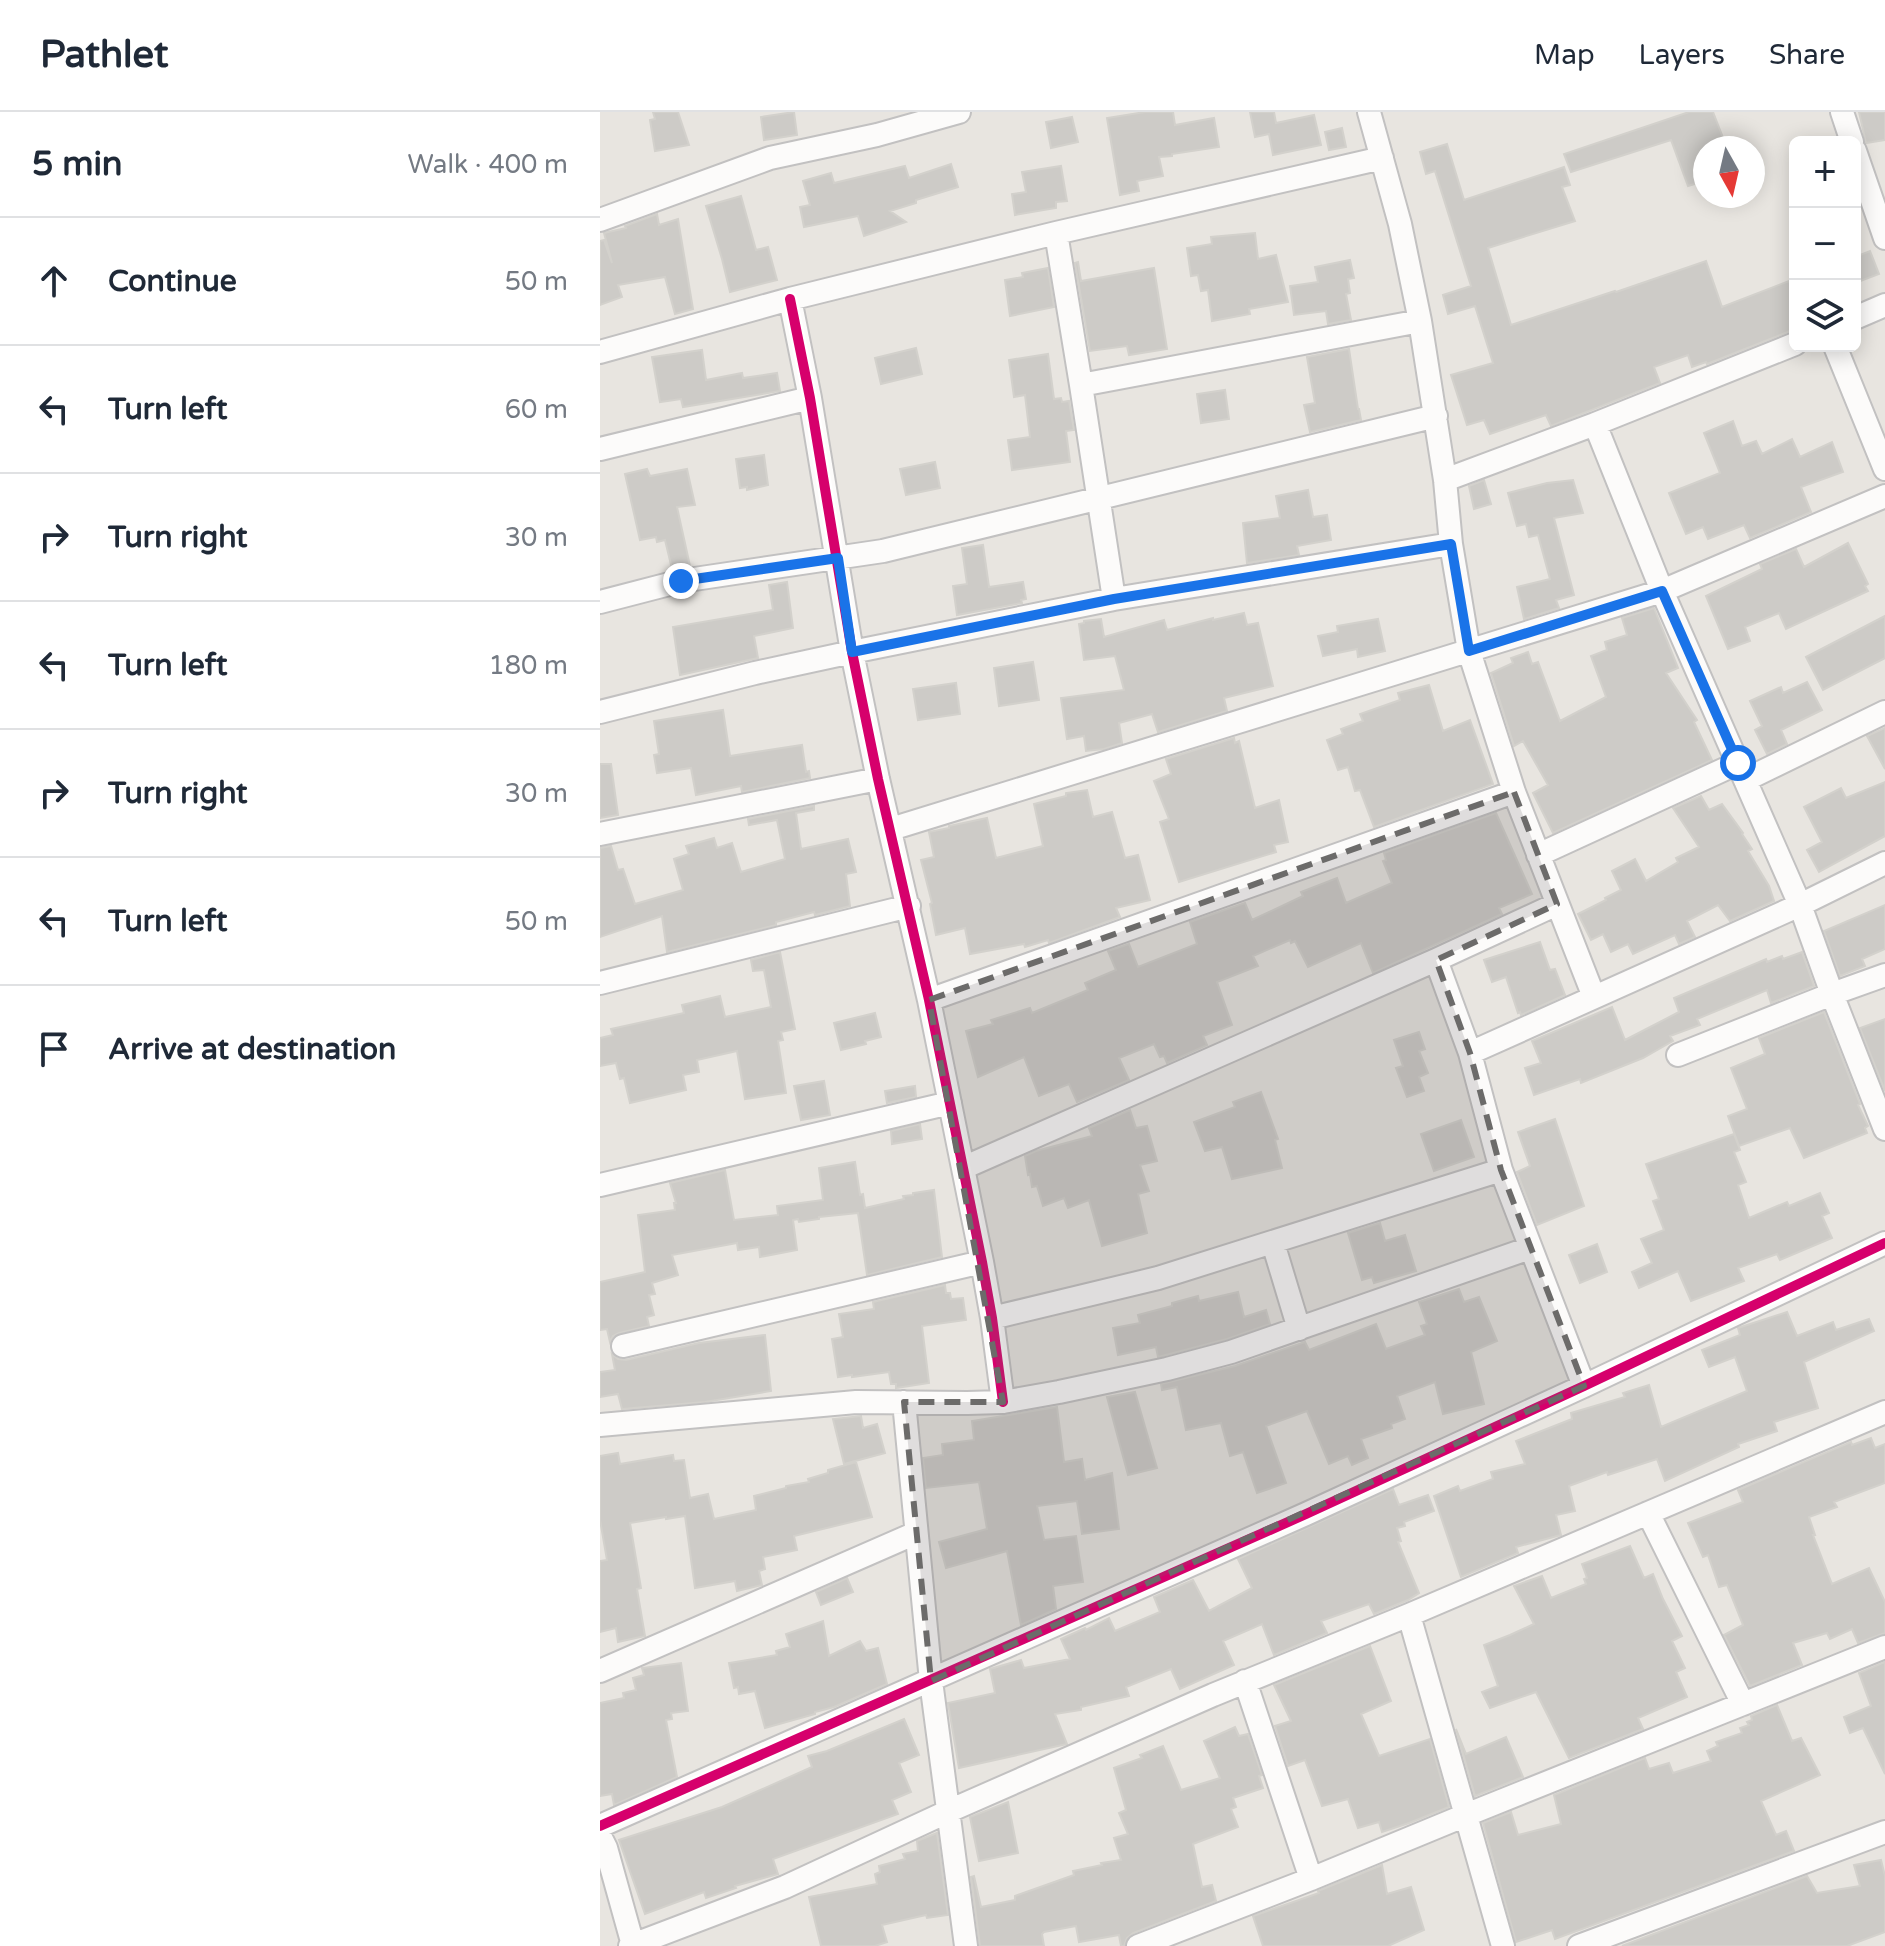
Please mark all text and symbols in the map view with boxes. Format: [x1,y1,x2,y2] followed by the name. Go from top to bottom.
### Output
[40,32,169,78] text: Pathlet
[1534,38,1595,72] text: Map
[1639,38,1725,72] text: Layers
[1769,38,1845,72] text: Share
[1693,136,1765,208] north arrow
[1789,136,1861,352] map controls
[1789,136,1861,208] button: +
[32,144,123,185] text: 5 min
[408,149,568,180] text: Walk · 400 m
[1789,208,1861,280] button: −
[32,259,76,303] icon: ahead
[108,263,237,300] text: Continue
[505,266,568,297] text: 50 m
[1789,280,1861,352] button: layers
[32,387,76,431] icon: left
[108,391,227,428] text: Turn left
[505,394,568,425] text: 60 m
[32,515,76,559] icon: right
[108,519,248,556] text: Turn right
[505,522,568,553] text: 30 m
[663,563,699,599] route end
[32,643,76,687] icon: left
[108,647,227,684] text: Turn left
[488,650,568,681] text: 180 m
[1720,745,1756,781] route start
[32,771,76,815] icon: right
[108,775,248,812] text: Turn right
[505,778,568,809] text: 30 m
[32,899,76,943] icon: left
[108,903,227,940] text: Turn left
[505,906,568,937] text: 50 m
[32,1027,76,1071] icon: arrive
[108,1031,396,1068] text: Arrive at destination

